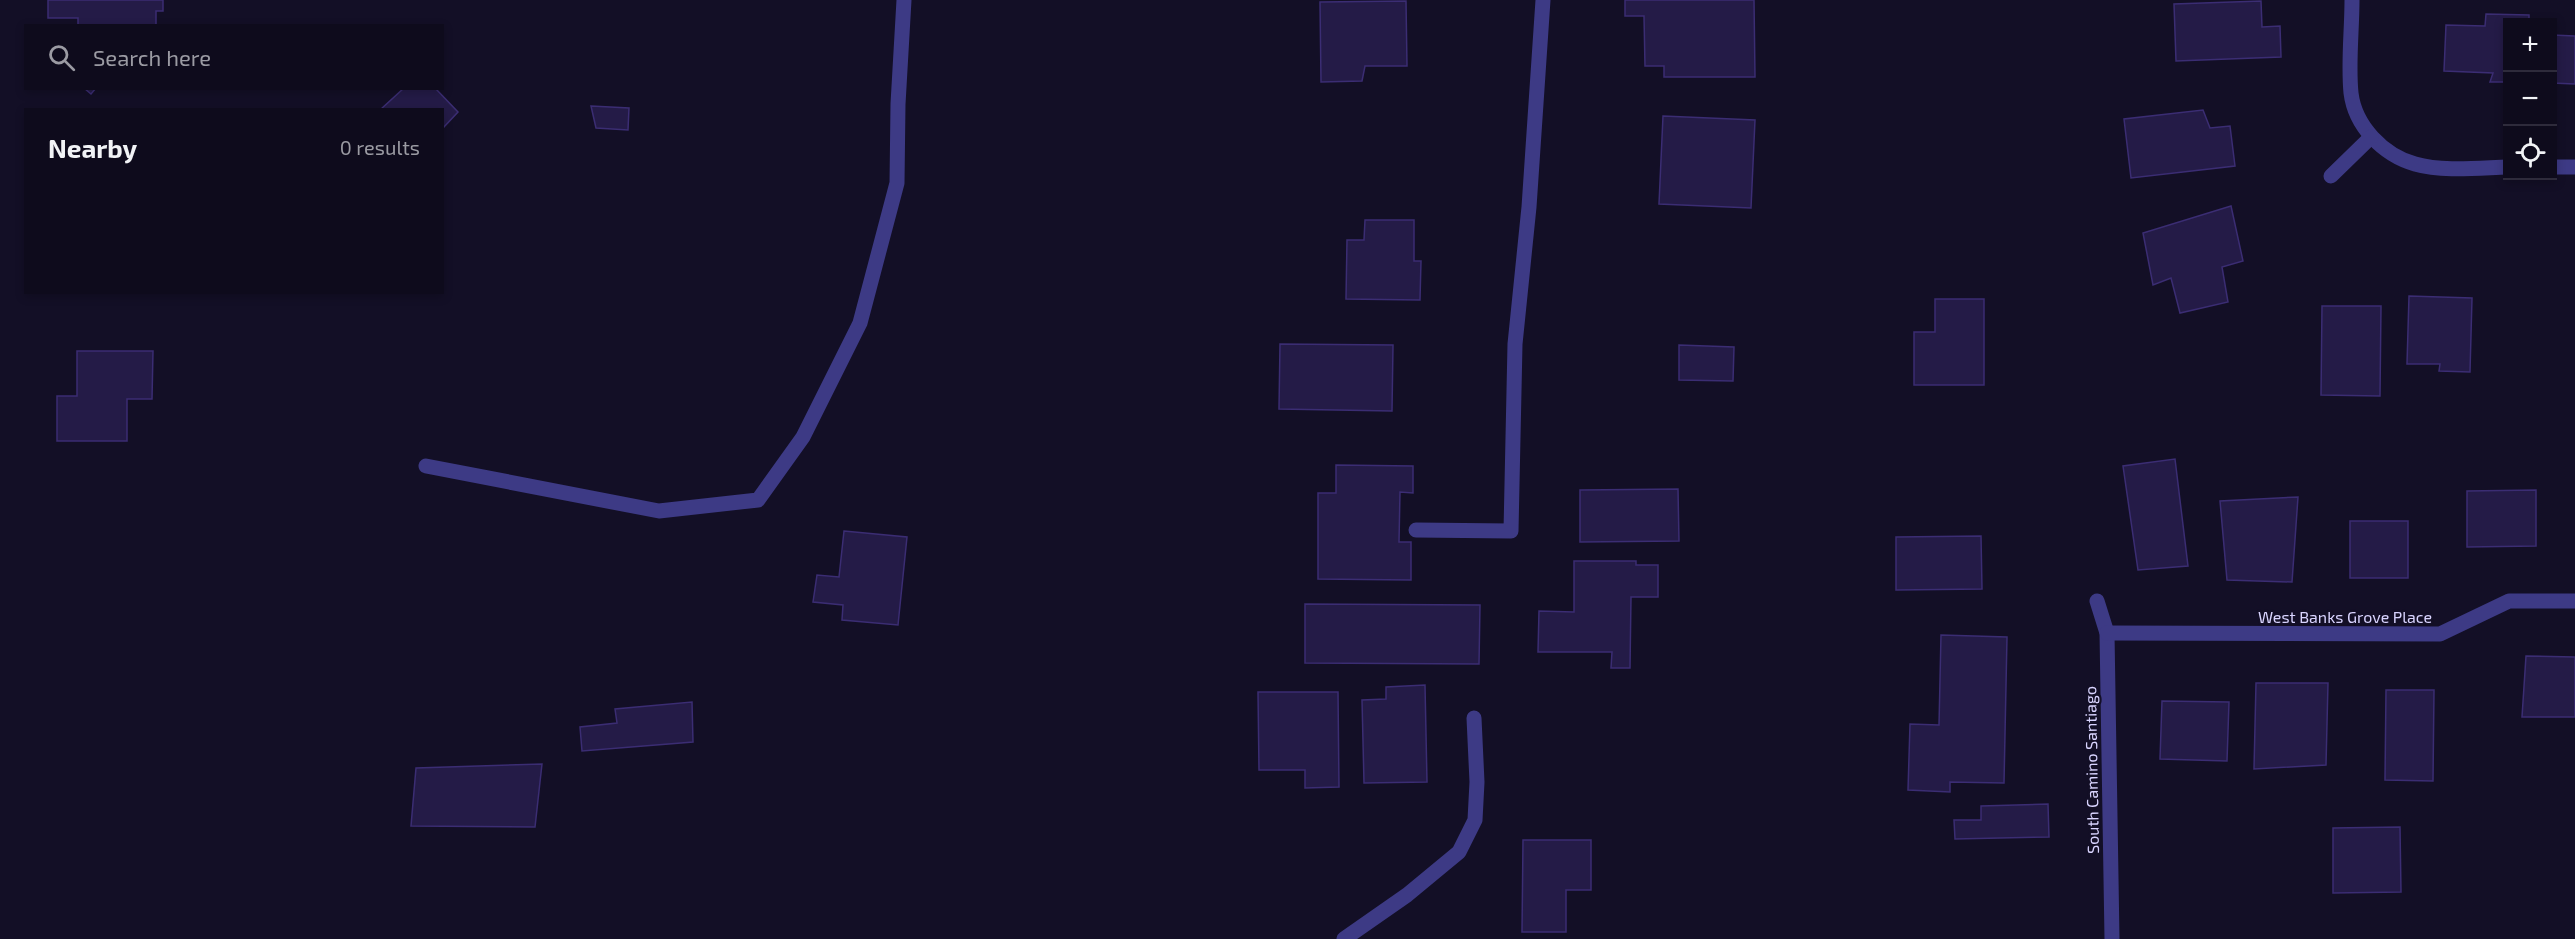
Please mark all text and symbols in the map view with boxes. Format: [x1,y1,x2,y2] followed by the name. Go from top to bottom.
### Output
[2503,18,2557,180] map controls
[2503,18,2557,72] button: +
[24,24,444,90] search box
[45,41,78,74] icon: search
[93,44,211,70] text: Search here
[2503,72,2557,126] button: −
[2503,126,2557,180] button: locate
[48,132,137,163] text: Nearby
[340,135,420,159] text: 0 results
[2258,607,2432,626] street label: West Banks Grove Place
[2080,686,2102,854] street label: South Camino Santiago

